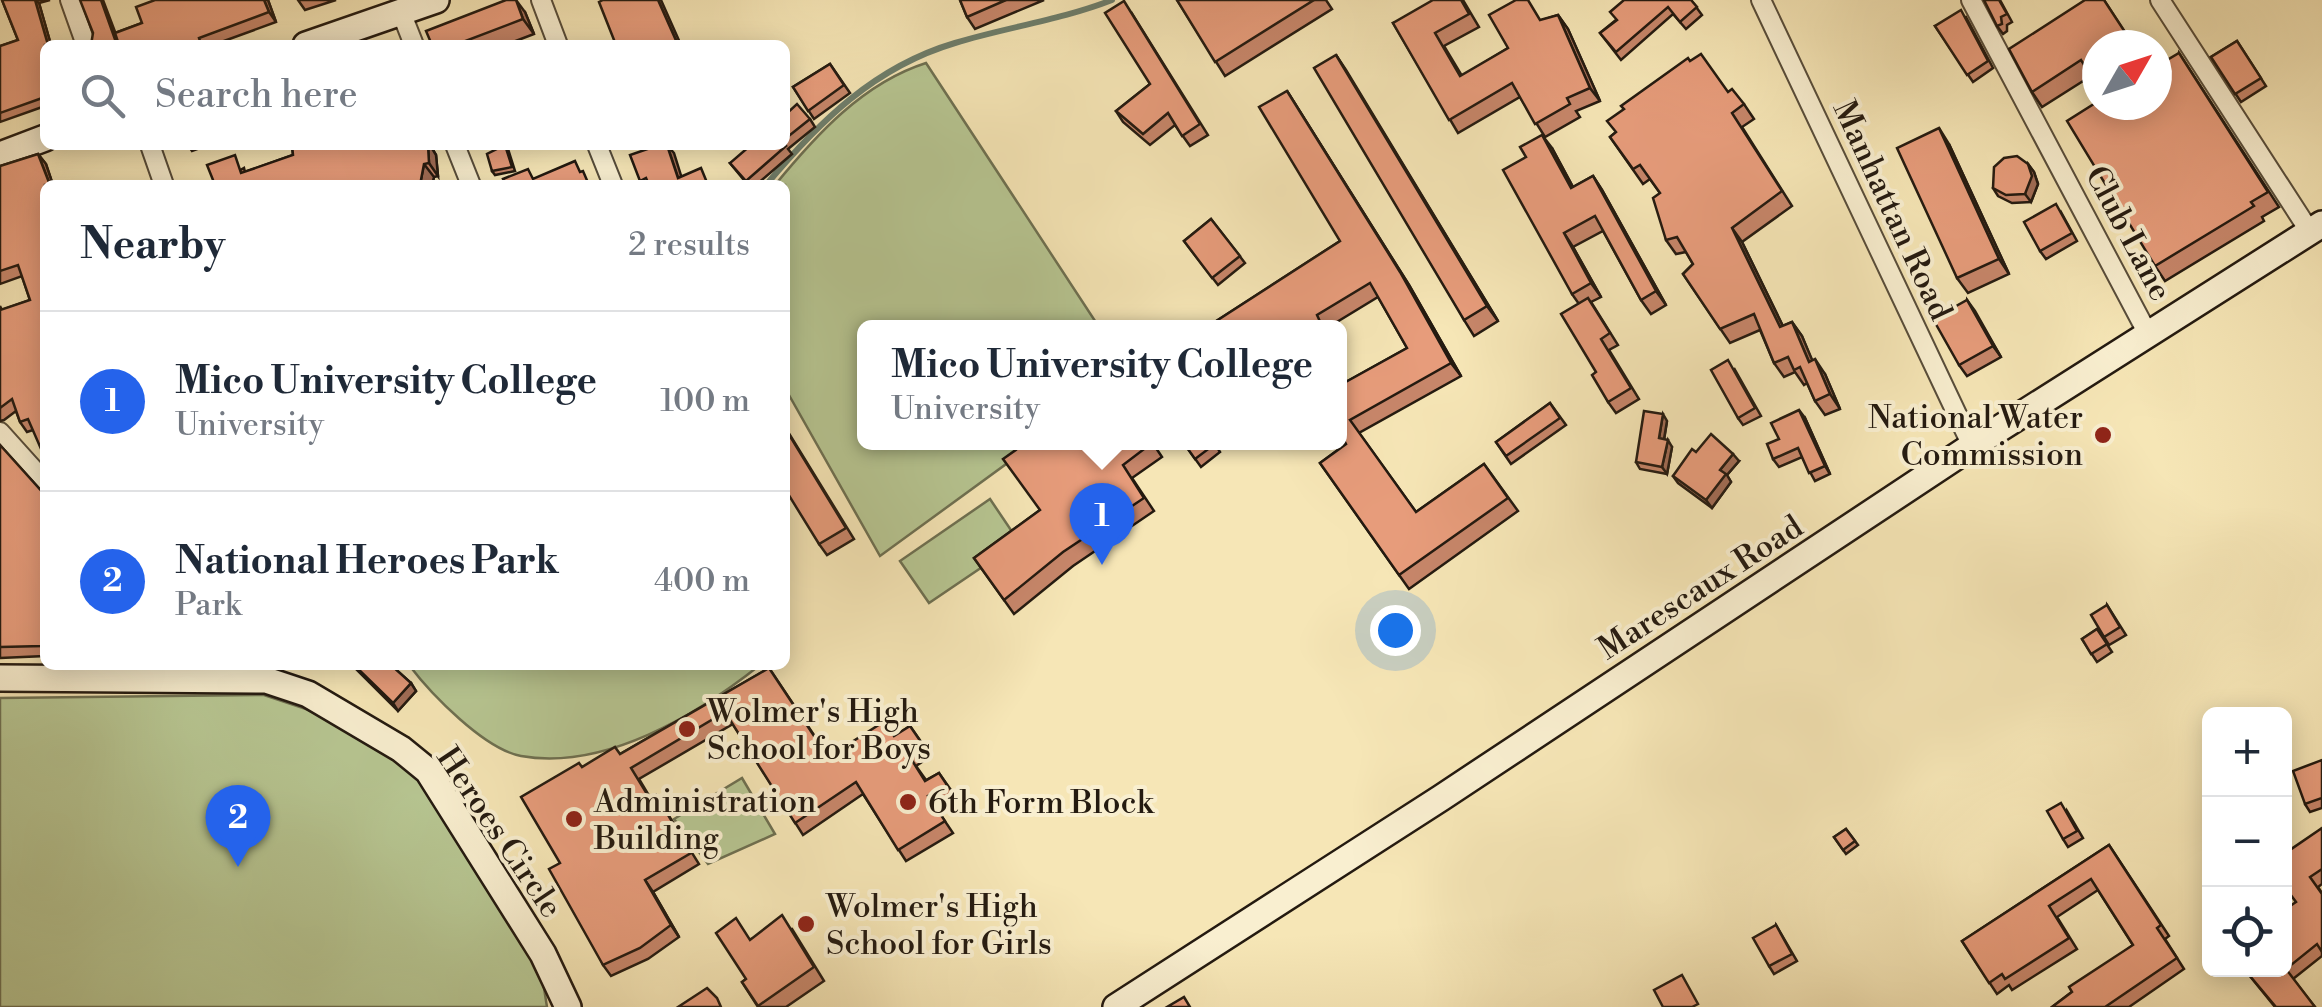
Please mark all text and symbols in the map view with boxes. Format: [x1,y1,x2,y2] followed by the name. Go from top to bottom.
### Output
[2082,30,2172,120] north arrow
[40,40,790,150] search box
[75,68,130,123] icon: search
[155,72,358,119] text: Search here
[1824,94,1961,327] street label: Manhattan Road
[2076,159,2180,308] street label: Club Lane
[80,219,225,272] text: Nearby
[628,225,750,265] text: 2 results
[857,320,1347,450] popup
[891,342,1313,389] text: Mico University College
[175,358,597,405] text: Mico University College
[105,381,120,421] text: 1
[660,381,750,421] text: 100 m
[891,389,1040,429] text: University
[1868,398,2083,475] place label: National Water Commission
[175,405,324,445] text: University
[2092,424,2114,446] marker: National Water Commission
[1070,482,1134,565] pin: 1
[1591,507,1810,669] street label: Marescaux Road
[175,538,559,585] text: National Heroes Park
[102,561,123,601] text: 2
[654,561,750,601] text: 400 m
[175,585,242,625] text: Park
[1370,605,1421,656] your location
[706,692,931,769] place label: Wolmer's High School for Boys
[2202,707,2292,977] map controls
[2202,707,2292,797] button: +
[676,718,698,740] marker: Wolmer's High School for Boys
[427,740,571,926] street label: Heroes Circle
[593,782,816,859] place label: Administration Building
[928,783,1156,823] place label: 6th Form Block
[206,784,270,867] pin: 2
[897,791,919,813] marker: 6th Form Block
[2202,797,2292,887] button: −
[563,808,585,830] marker: Administration Building
[825,887,1052,964] place label: Wolmer's High School for Girls
[2202,887,2292,977] button: locate
[795,913,817,935] marker: Wolmer's High School for Girls

